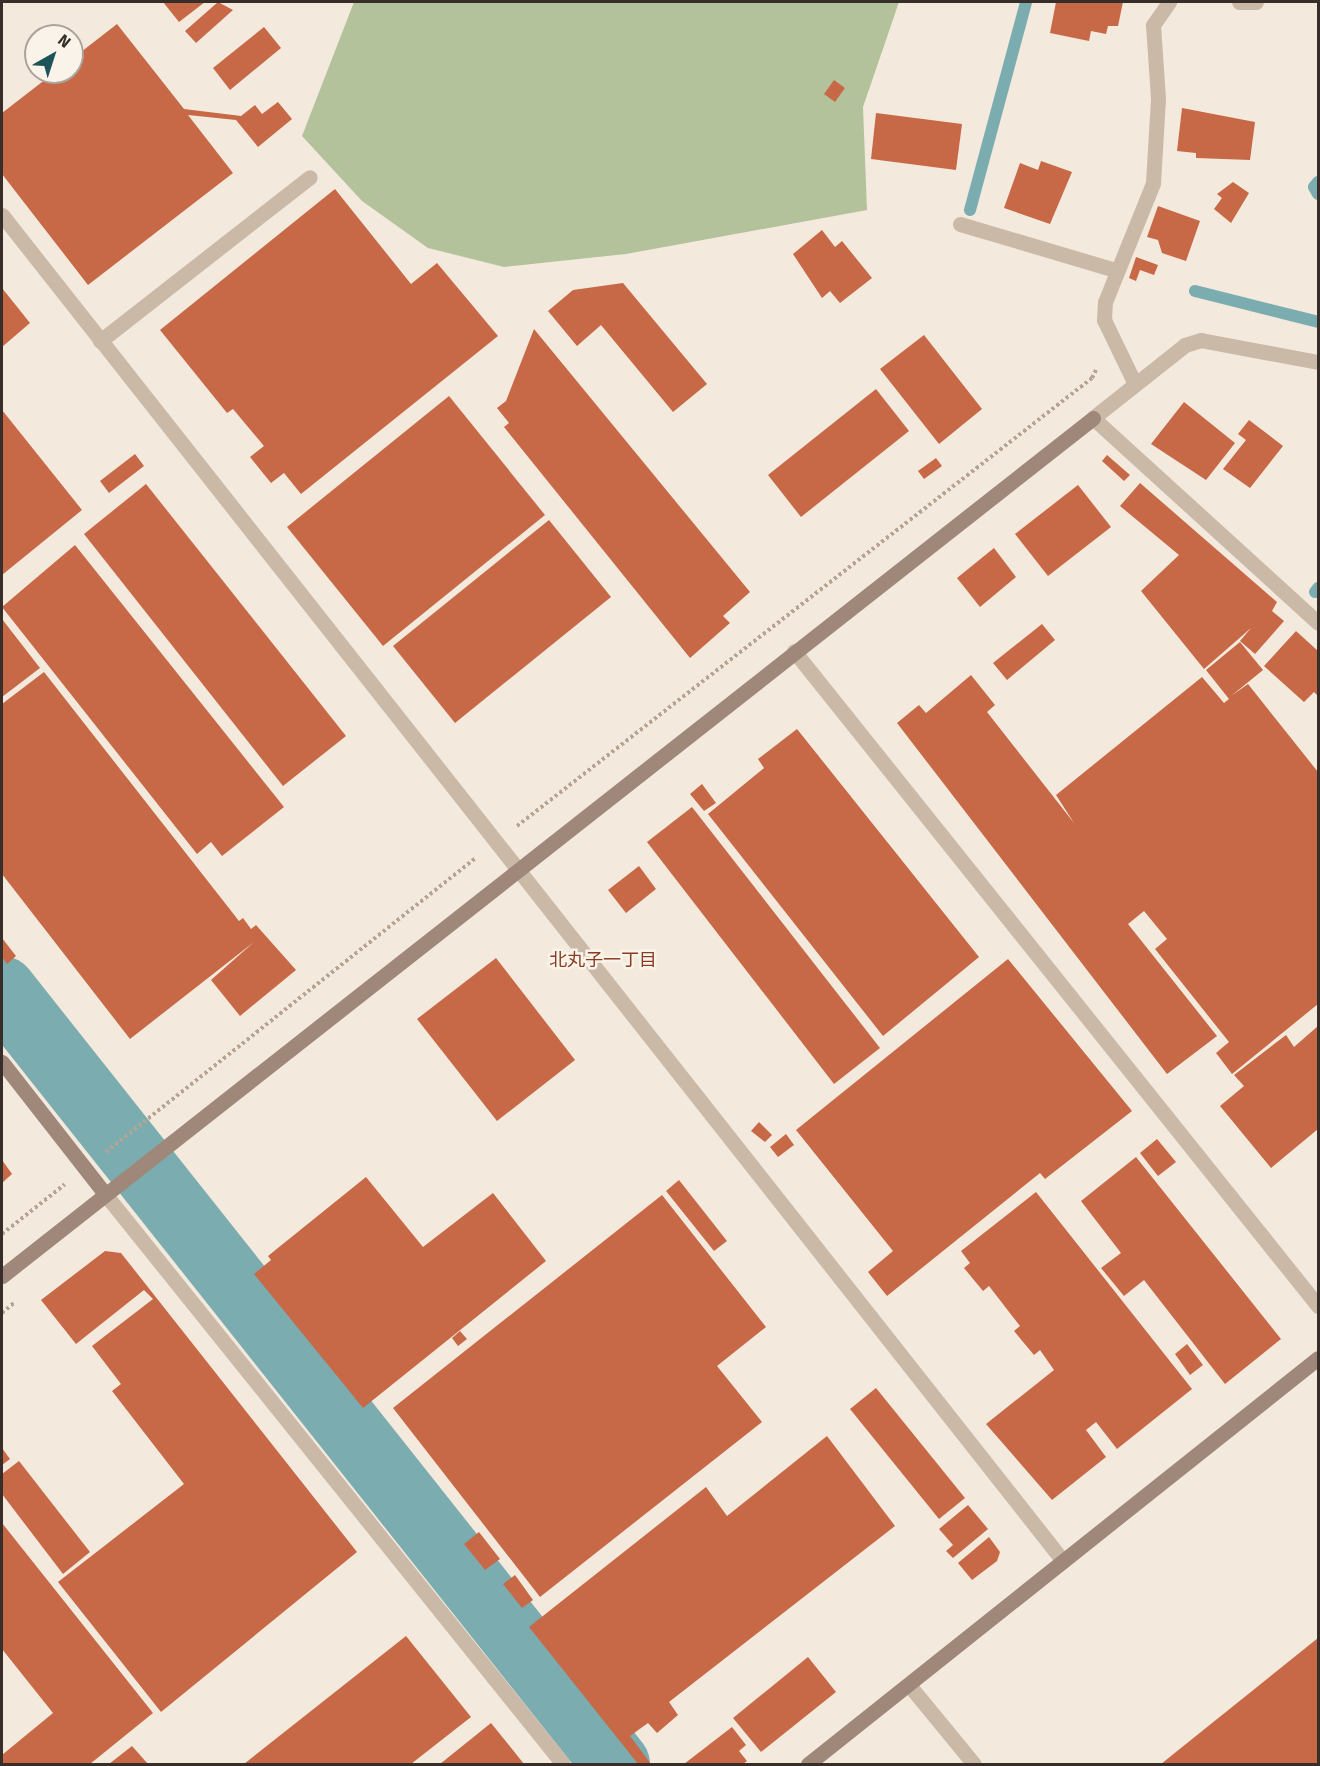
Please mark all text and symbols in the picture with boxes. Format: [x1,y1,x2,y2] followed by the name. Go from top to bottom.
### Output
[24,24,84,84] north arrow
[54,30,74,52] text: N
[549,949,657,971] district label: 北丸子一丁目

